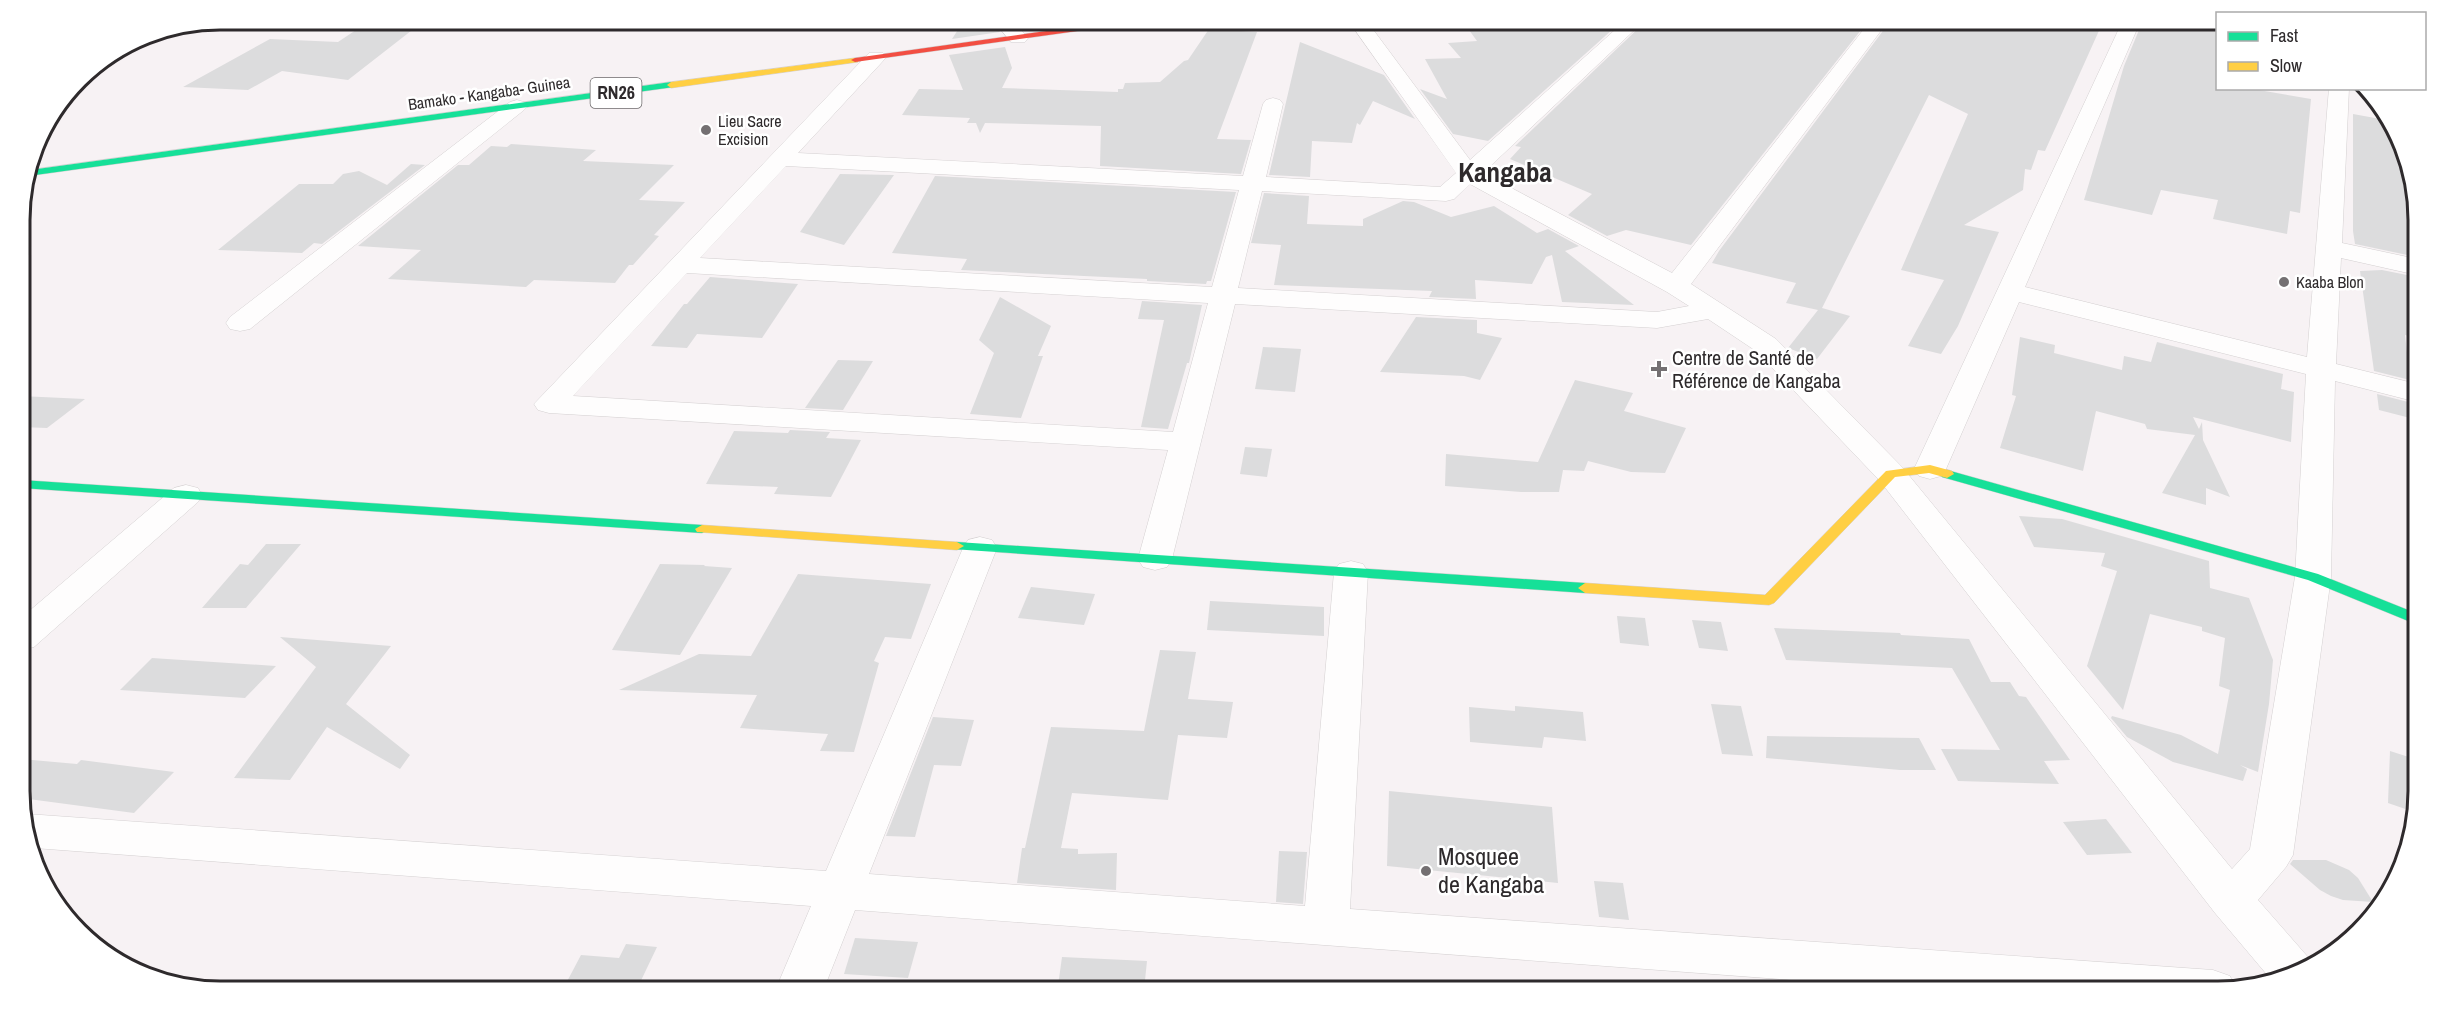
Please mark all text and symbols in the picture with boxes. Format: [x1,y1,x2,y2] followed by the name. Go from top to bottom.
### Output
[2216,12,2426,90] legend
[2270,23,2298,48] text: Fast
[2270,53,2302,78] text: Slow
[407,71,572,115] street label: Bamako - Kangaba- Guinea
[590,78,642,108] road number: RN26
[718,110,781,150] place label: Lieu Sacre Excision
[699,123,713,137] marker: Lieu Sacre Excision
[1458,154,1552,190] district label: Kangaba
[2296,271,2364,293] place label: Kaaba Blon
[2277,275,2291,289] marker: Kaaba Blon
[1672,344,1841,394] place label: Centre de Santé de Référence de Kangaba
[1650,360,1668,378] marker: Centre de Santé de Référence de Kangaba
[1438,840,1544,900] place label: Mosquee de Kangaba
[1419,864,1433,878] marker: Mosquee de Kangaba

